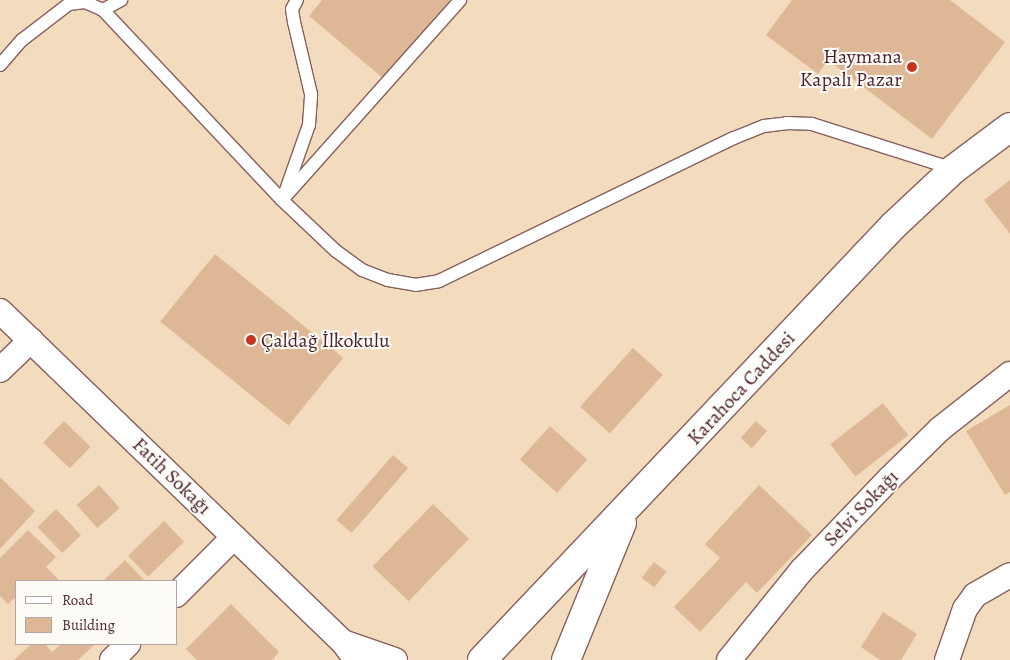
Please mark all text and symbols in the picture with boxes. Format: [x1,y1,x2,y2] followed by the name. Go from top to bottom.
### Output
[800,44,902,91] place label: Haymana Kapalı Pazar
[906,61,918,73] marker: Haymana Kapalı Pazar
[682,326,800,450] street label: Karahoca Caddesi
[261,328,390,352] place label: Çaldağ İlkokulu
[245,334,257,346] marker: Çaldağ İlkokulu
[128,433,216,519] street label: Fatih Sokağı
[819,465,903,551] street label: Selvi Sokağı
[15,580,178,645] legend
[62,590,93,610] text: Road
[62,615,115,635] text: Building

